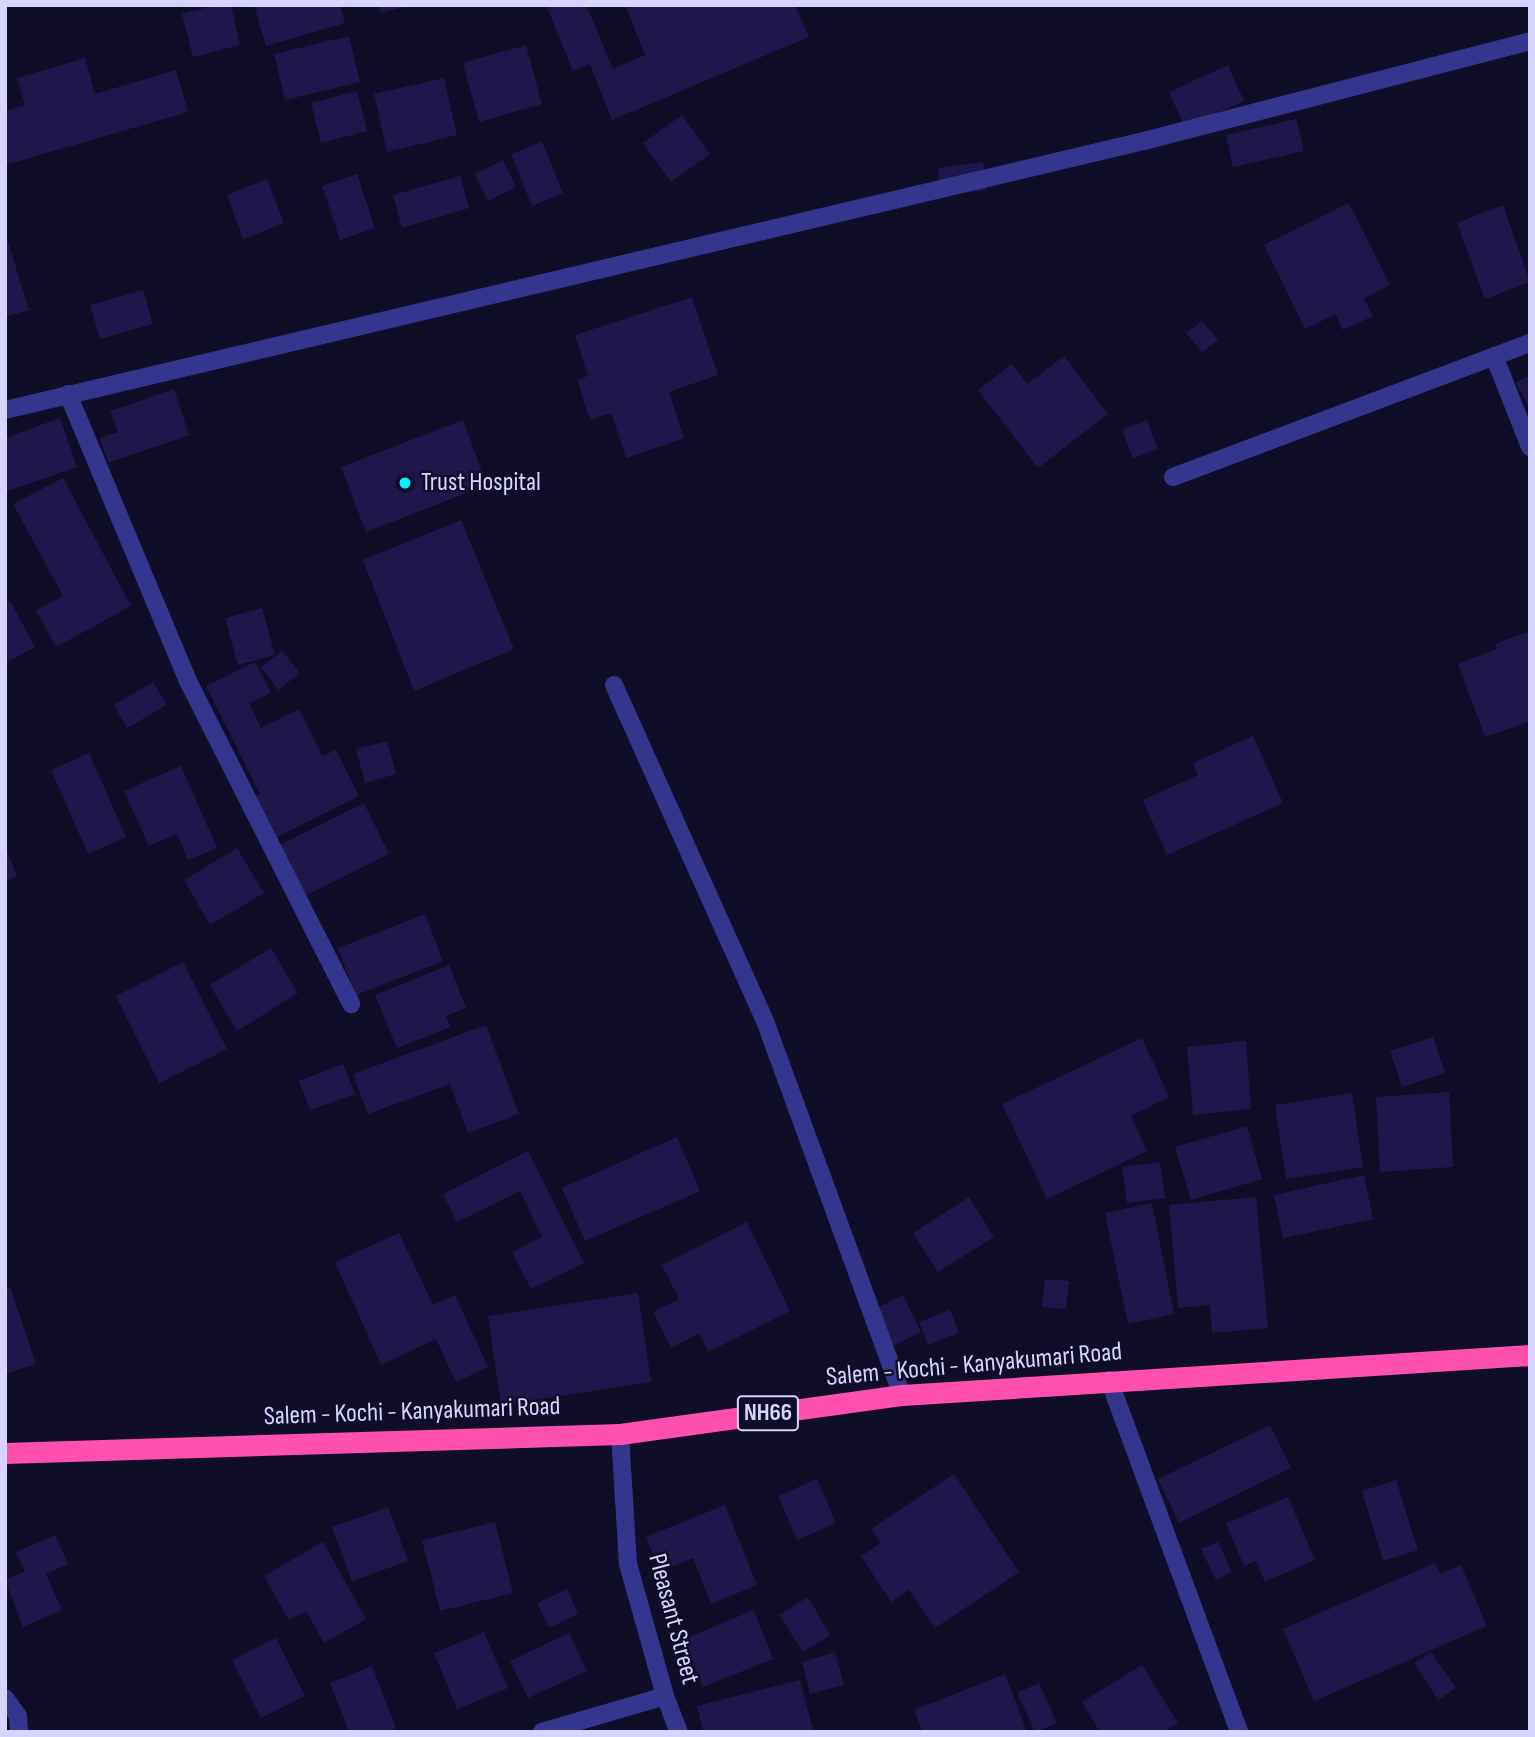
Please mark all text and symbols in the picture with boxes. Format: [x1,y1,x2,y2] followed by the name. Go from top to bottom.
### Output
[421,467,541,499] place label: Trust Hospital
[395,473,415,493] marker: Trust Hospital
[825,1337,1123,1393] street label: Salem - Kochi - Kanyakumari Road
[263,1391,561,1433] street label: Salem - Kochi - Kanyakumari Road
[736,1392,800,1434] road number: NH66
[641,1550,705,1688] street label: Pleasant Street

